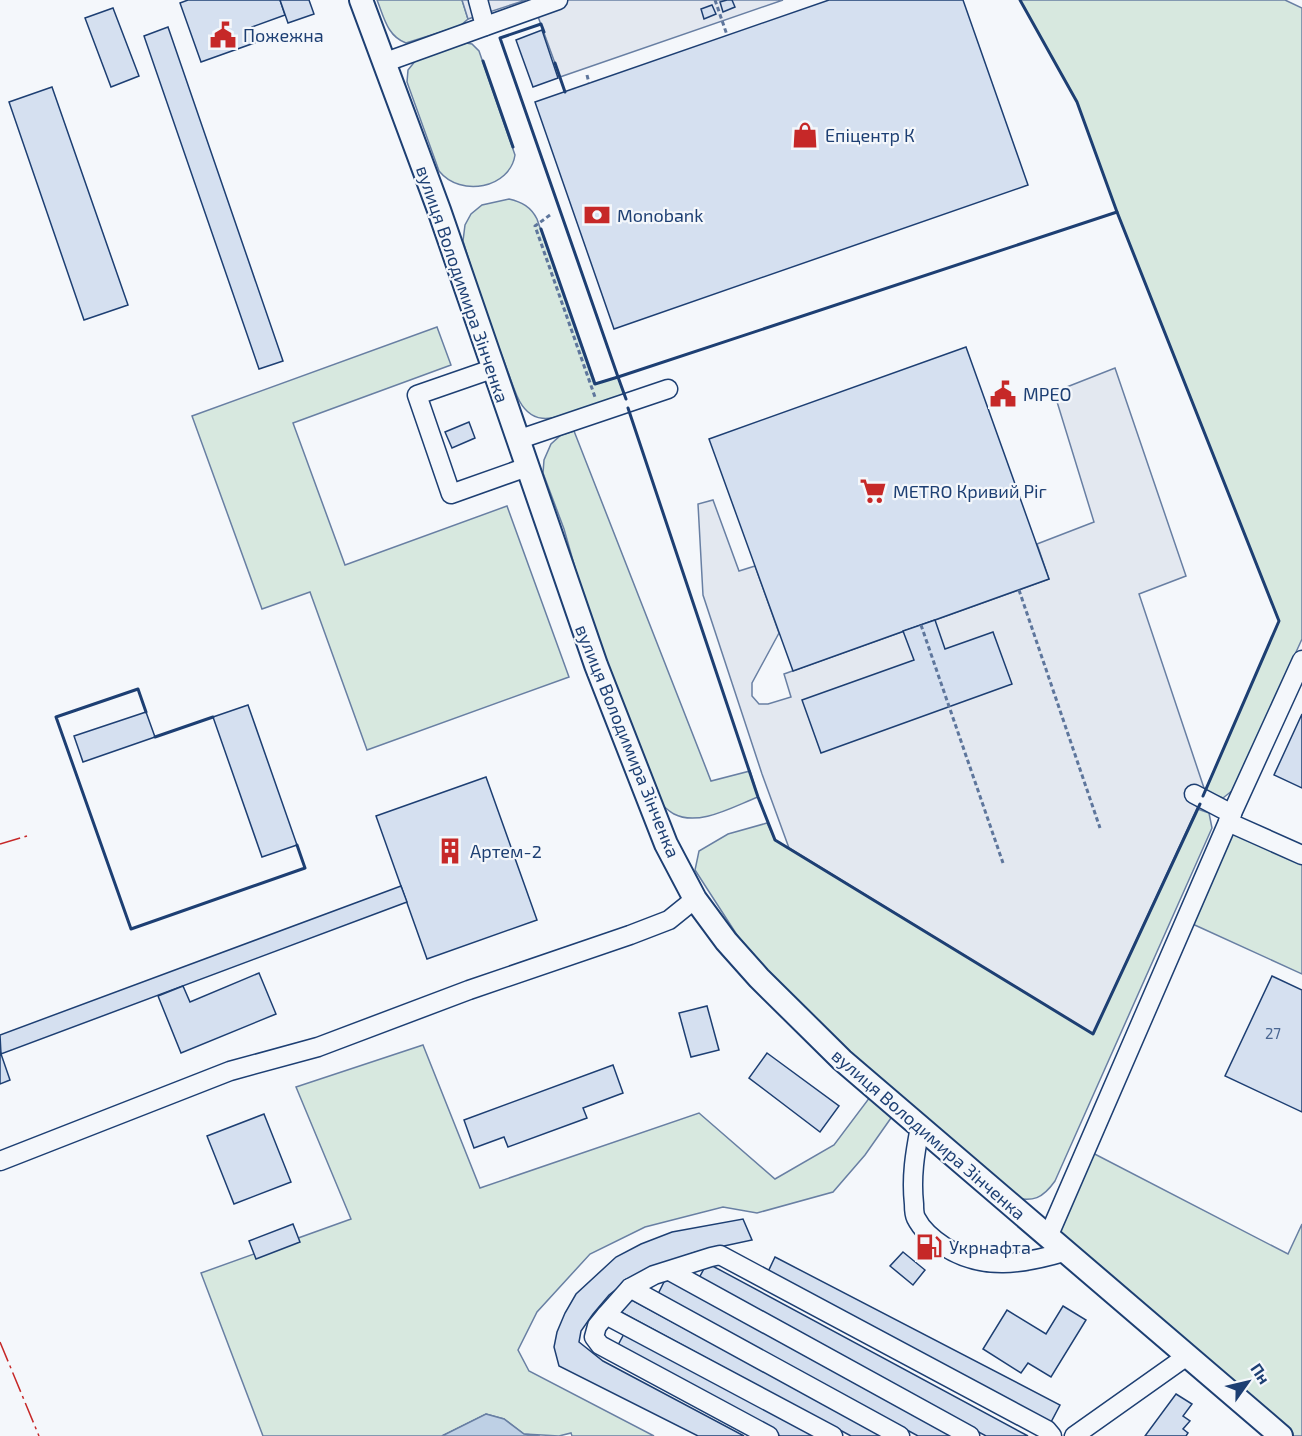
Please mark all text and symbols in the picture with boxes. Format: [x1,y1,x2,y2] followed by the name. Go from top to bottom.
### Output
[208,20,238,50] public building icon: Пожежна
[243,24,324,46] place label: Пожежна
[790,120,820,150] shop icon: Епіцентр К
[825,124,915,146] place label: Епіцентр К
[412,163,514,405] street label: вулиця Володимира Зінченка
[582,200,612,230] bank icon: Monobank
[617,204,703,226] place label: Monobank
[988,379,1018,409] public building icon: МРЕО
[1023,383,1071,405] place label: МРЕО
[858,476,888,506] supermarket icon: METRO Кривий Ріг
[893,480,1047,502] place label: METRO Кривий Ріг
[571,621,685,861] street label: вулиця Володимира Зінченка
[435,836,465,866] building icon: Артем-2
[470,840,542,862] place label: Артем-2
[1265,1024,1281,1042] house number: 27
[828,1044,1030,1224] street label: вулиця Володимира Зінченка
[914,1232,944,1262] fuel station icon: Укрнафта
[949,1236,1031,1258] place label: Укрнафта
[1218,1352,1278,1412] north arrow
[1247,1359,1275,1387] text: Пн

